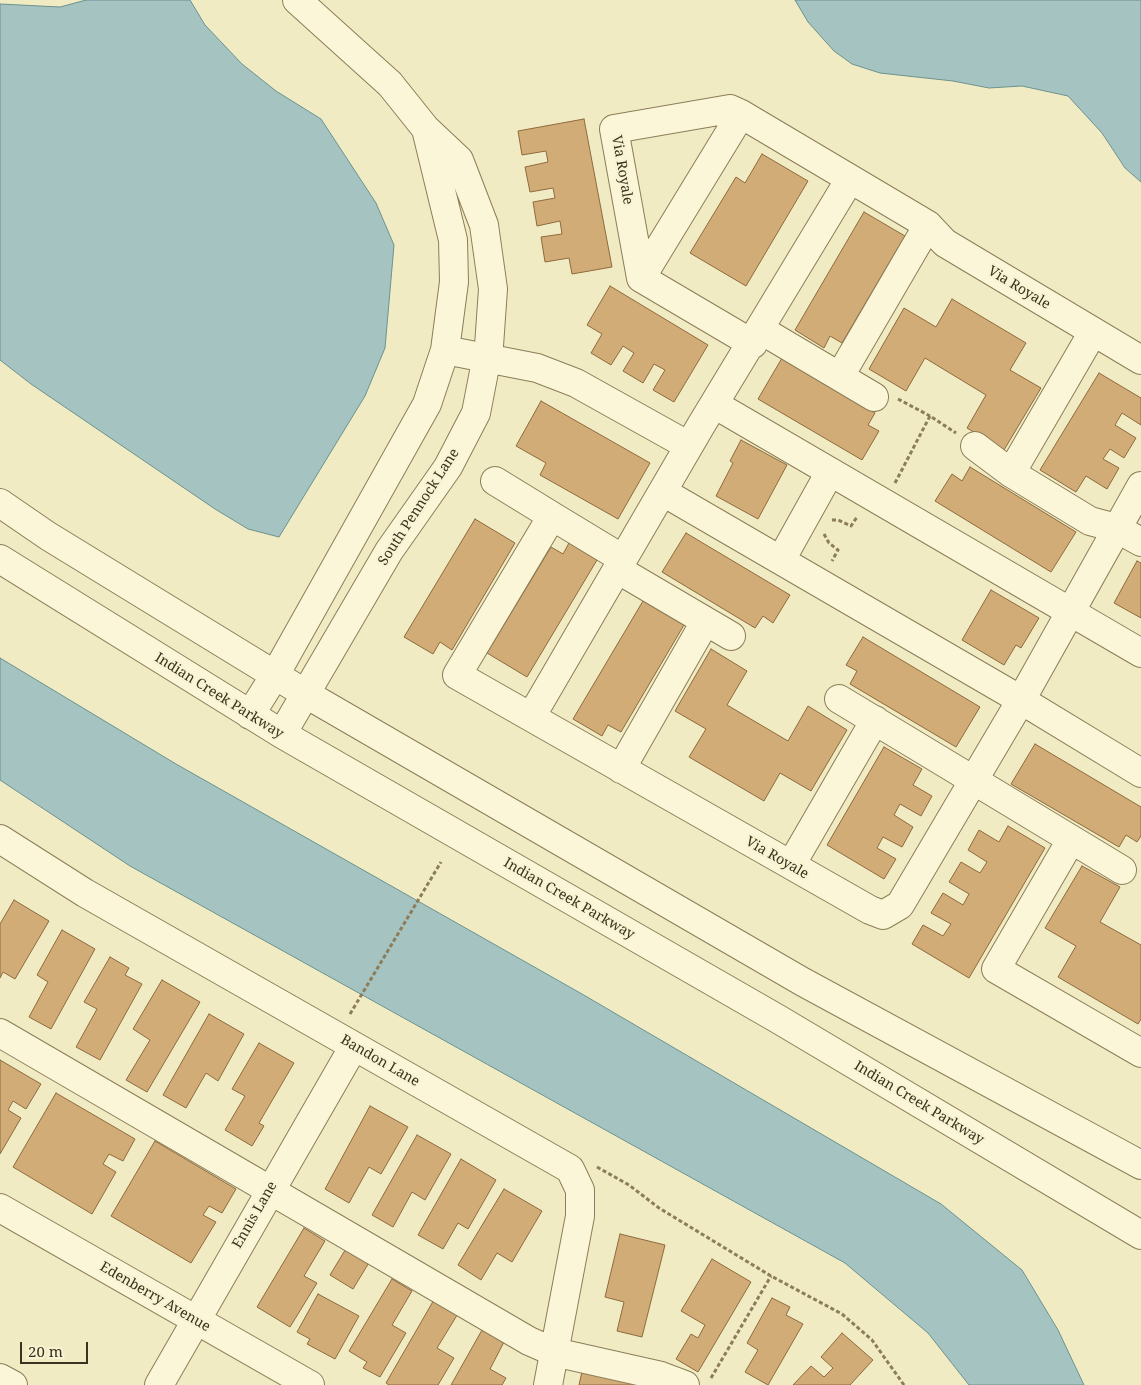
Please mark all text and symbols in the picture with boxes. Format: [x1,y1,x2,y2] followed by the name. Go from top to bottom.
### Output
[608,134,636,206] street label: Via Royale
[985,263,1053,313] street label: Via Royale
[375,445,463,569] street label: South Pennock Lane
[152,650,286,742] street label: Indian Creek Parkway
[742,833,812,883] street label: Via Royale
[500,855,638,943] street label: Indian Creek Parkway
[337,1032,423,1090] street label: Bandon Lane
[851,1058,987,1148] street label: Indian Creek Parkway
[229,1179,281,1251] street label: Ennis Lane
[97,1259,213,1335] street label: Edenberry Avenue
[22,1332,90,1364] scale bar
[28,1341,63,1361] text: 20 m

